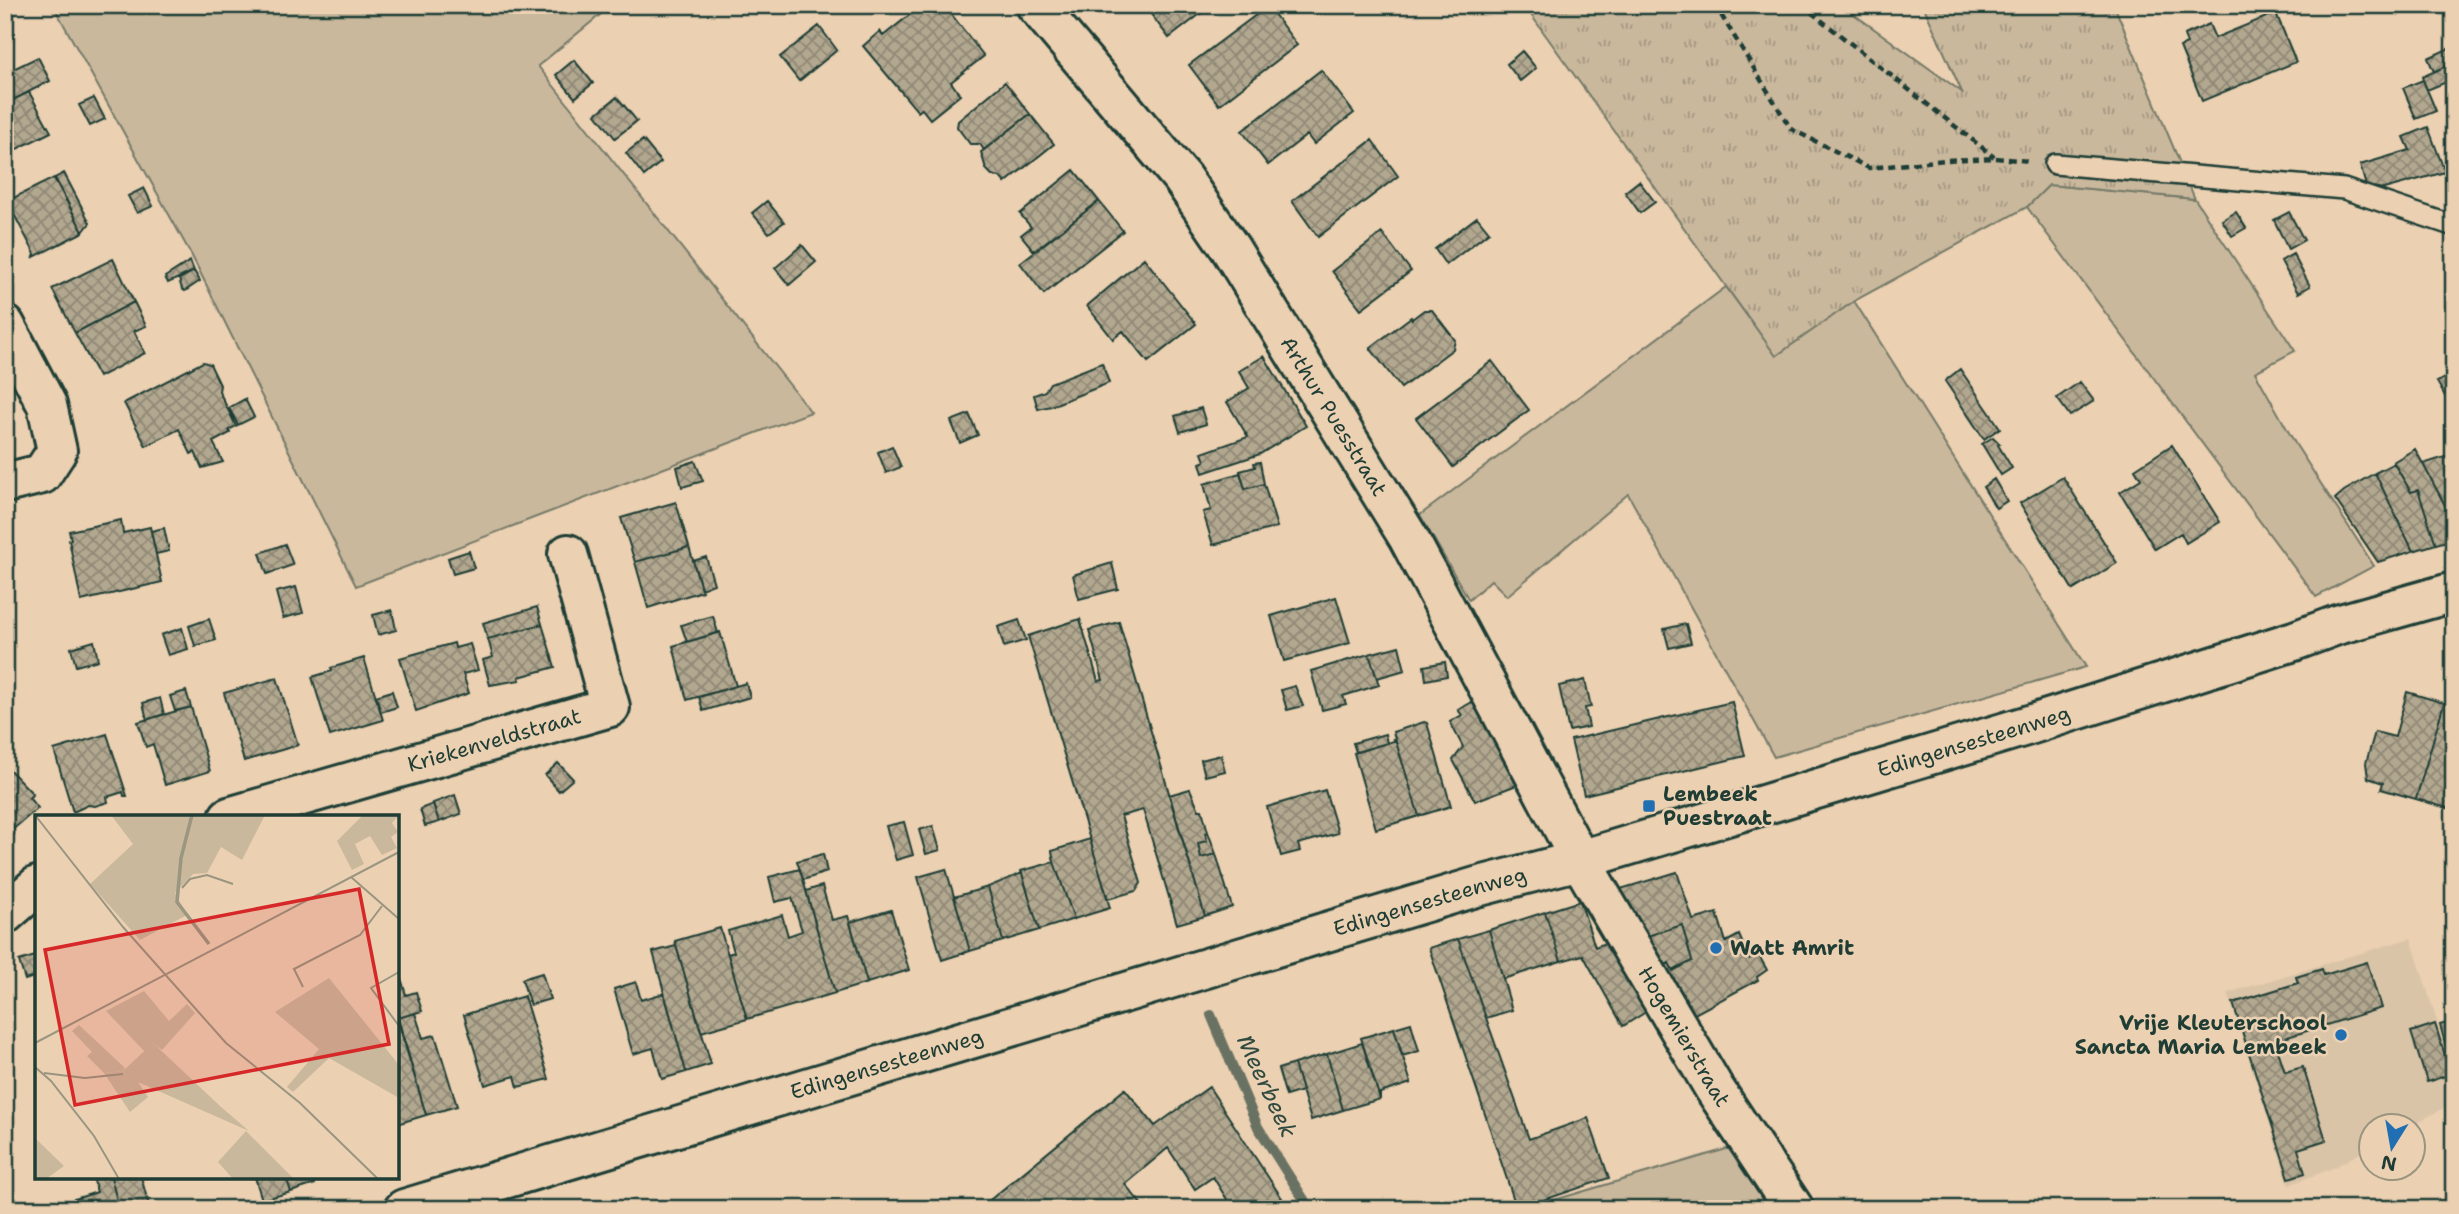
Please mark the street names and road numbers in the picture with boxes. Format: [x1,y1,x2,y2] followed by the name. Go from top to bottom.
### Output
[1274,331,1394,502] street label: Arthur Puesstraat
[1874,699,2074,784] street label: Edingensesteenweg
[404,702,584,779] street label: Kriekenveldstraat
[1330,860,1530,943] street label: Edingensesteenweg
[1632,961,1737,1112] street label: Hogemierstraat
[787,1022,986,1106] street label: Edingensesteenweg

